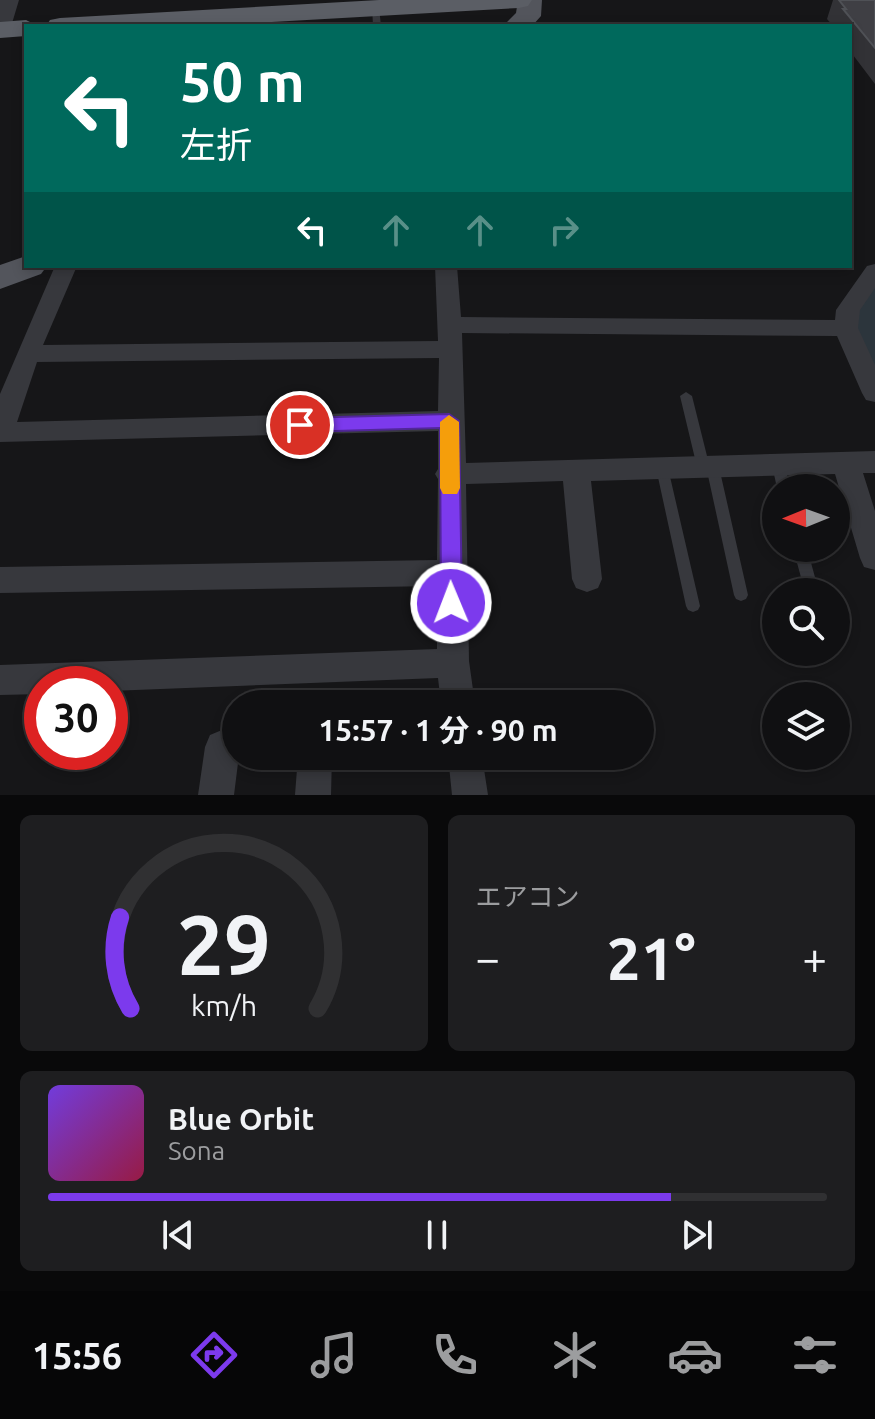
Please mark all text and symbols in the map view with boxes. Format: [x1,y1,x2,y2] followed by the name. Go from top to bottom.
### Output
[180,50,305,113] text: 50 m
[48,56,152,160] icon: left
[180,124,252,165] text: 左折
[290,208,334,252] icon: left
[374,208,418,252] icon: ahead
[458,208,502,252] icon: ahead
[542,208,586,252] icon: right
[266,391,334,459] pin
[278,403,322,447] icon: arrive
[762,474,850,562] north arrow
[762,474,850,770] map controls
[409,561,493,645] position arrow
[762,578,850,666] button: search
[24,666,128,770] speed limit sign: 30
[762,682,850,770] button: layers
[318,713,558,747] text: 15:57 · 1 分 · 90 m
[476,882,580,911] text: エアコン
[177,897,271,991] text: 29
[607,924,696,991] text: 21°
[476,933,500,982] text: −
[802,933,827,982] text: +
[191,989,257,1021] text: km/h
[168,1102,314,1136] text: Blue Orbit
[168,1136,225,1165] text: Sona
[156,1213,200,1257] icon: previous
[415,1213,459,1257] icon: pause
[675,1213,719,1257] icon: next
[186,1327,242,1383] icon: directions
[306,1327,362,1383] icon: music
[427,1327,483,1383] icon: phone
[547,1327,603,1383] icon: climate
[667,1327,723,1383] icon: car
[787,1327,843,1383] icon: filters
[32,1335,122,1376] text: 15:56

